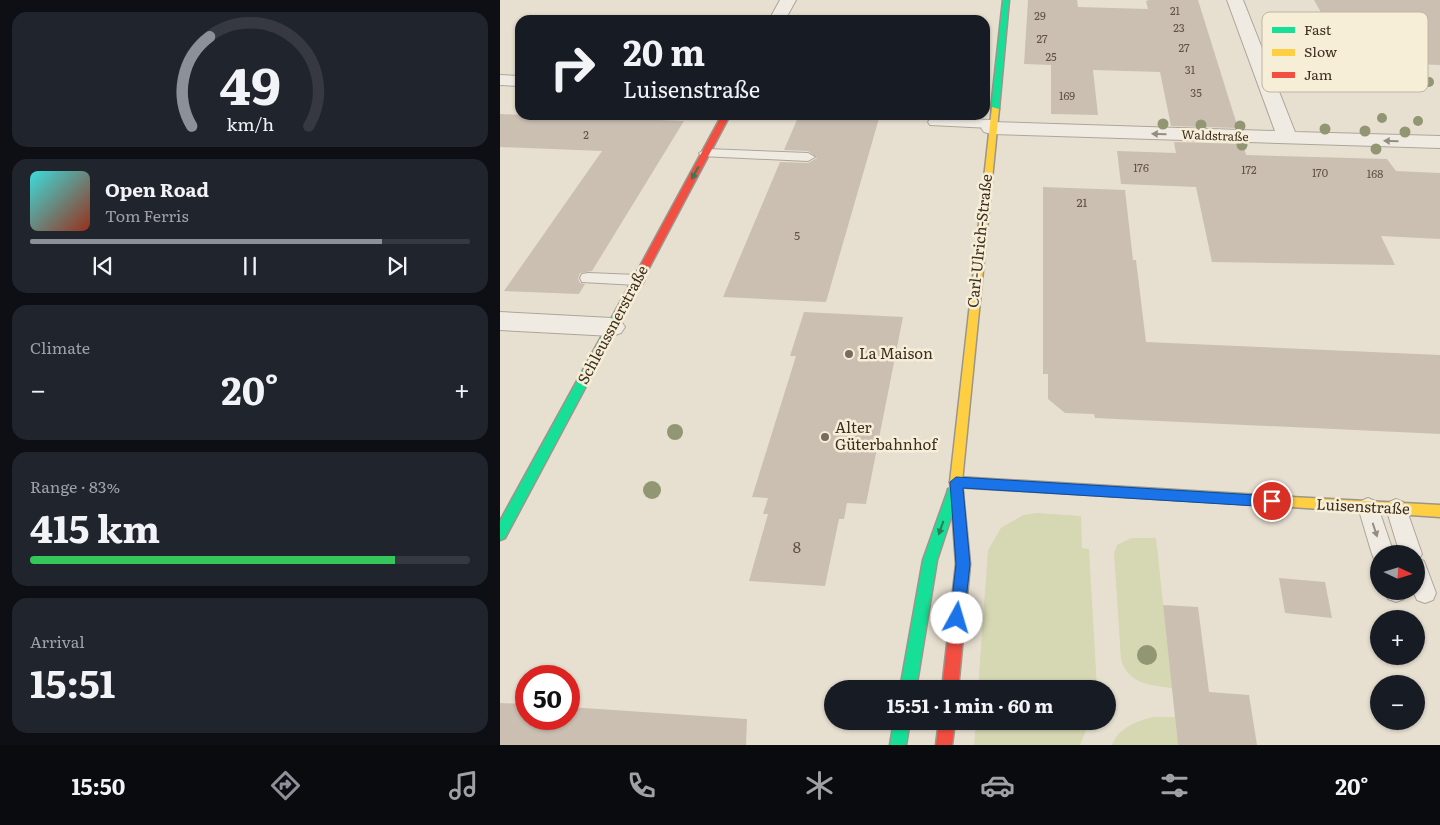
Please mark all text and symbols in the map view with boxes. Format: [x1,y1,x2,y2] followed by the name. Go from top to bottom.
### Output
[1170,2,1181,18] house number: 21
[1034,7,1046,23] house number: 29
[1262,12,1428,92] legend
[1173,19,1185,35] house number: 23
[1304,19,1332,39] text: Fast
[623,25,705,77] text: 20 m
[1036,30,1048,46] house number: 27
[540,35,605,100] icon: right
[1178,39,1190,55] house number: 27
[1304,41,1337,61] text: Slow
[219,44,281,121] text: 49
[1045,48,1057,64] house number: 25
[1185,61,1196,77] house number: 31
[1304,64,1333,84] text: Jam
[623,72,760,105] text: Luisenstraße
[1190,84,1202,100] house number: 35
[1059,87,1075,103] house number: 169
[226,110,274,137] text: km/h
[1181,125,1249,145] street label: Waldstraße
[583,126,589,142] house number: 2
[1151,129,1167,137] one-way arrow
[1383,136,1399,144] one-way arrow
[1133,159,1149,175] house number: 176
[1241,161,1257,177] house number: 172
[1312,164,1328,180] house number: 170
[1367,165,1383,181] house number: 168
[690,167,699,180] one-way arrow
[960,173,997,309] street label: Carl-Ulrich-Straße
[105,175,209,203] text: Open Road
[1077,193,1088,211] house number: 21
[105,203,189,227] text: Tom Ferris
[794,226,800,244] house number: 5
[89,252,117,280] icon: previous
[236,252,264,280] icon: pause
[383,252,411,280] icon: next
[571,260,653,388] street label: Schleussnerstraße
[30,335,90,359] text: Climate
[859,341,933,364] place label: La Maison
[843,348,855,360] marker: La Maison
[221,360,279,417] text: 20°
[30,367,46,409] text: −
[454,367,470,409] text: +
[835,415,938,455] place label: Alter Güterbahnhof
[819,431,831,443] marker: Alter Güterbahnhof
[30,474,120,498] text: Range · 83%
[1251,480,1293,522] pin
[1258,487,1286,515] icon: arrive
[1316,492,1411,519] street label: Luisenstraße
[30,498,160,555] text: 415 km
[937,521,945,536] one-way arrow
[1372,523,1380,538] one-way arrow
[793,535,801,558] house number: 8
[1370,545,1425,600] north arrow
[1370,545,1425,730] map controls
[930,591,982,643] position arrow
[1370,610,1425,665] button: +
[30,629,85,653] text: Arrival
[30,653,115,710] text: 15:51
[515,665,580,730] speed limit sign: 50
[1370,675,1425,730] button: −
[887,691,1053,719] text: 15:51 · 1 min · 60 m
[268,768,303,803] icon: directions
[446,768,481,803] icon: music
[624,768,659,803] icon: phone
[802,768,837,803] icon: climate
[980,768,1015,803] icon: car
[1157,768,1192,803] icon: filters
[71,769,125,802] text: 15:50
[1335,769,1369,802] text: 20°

